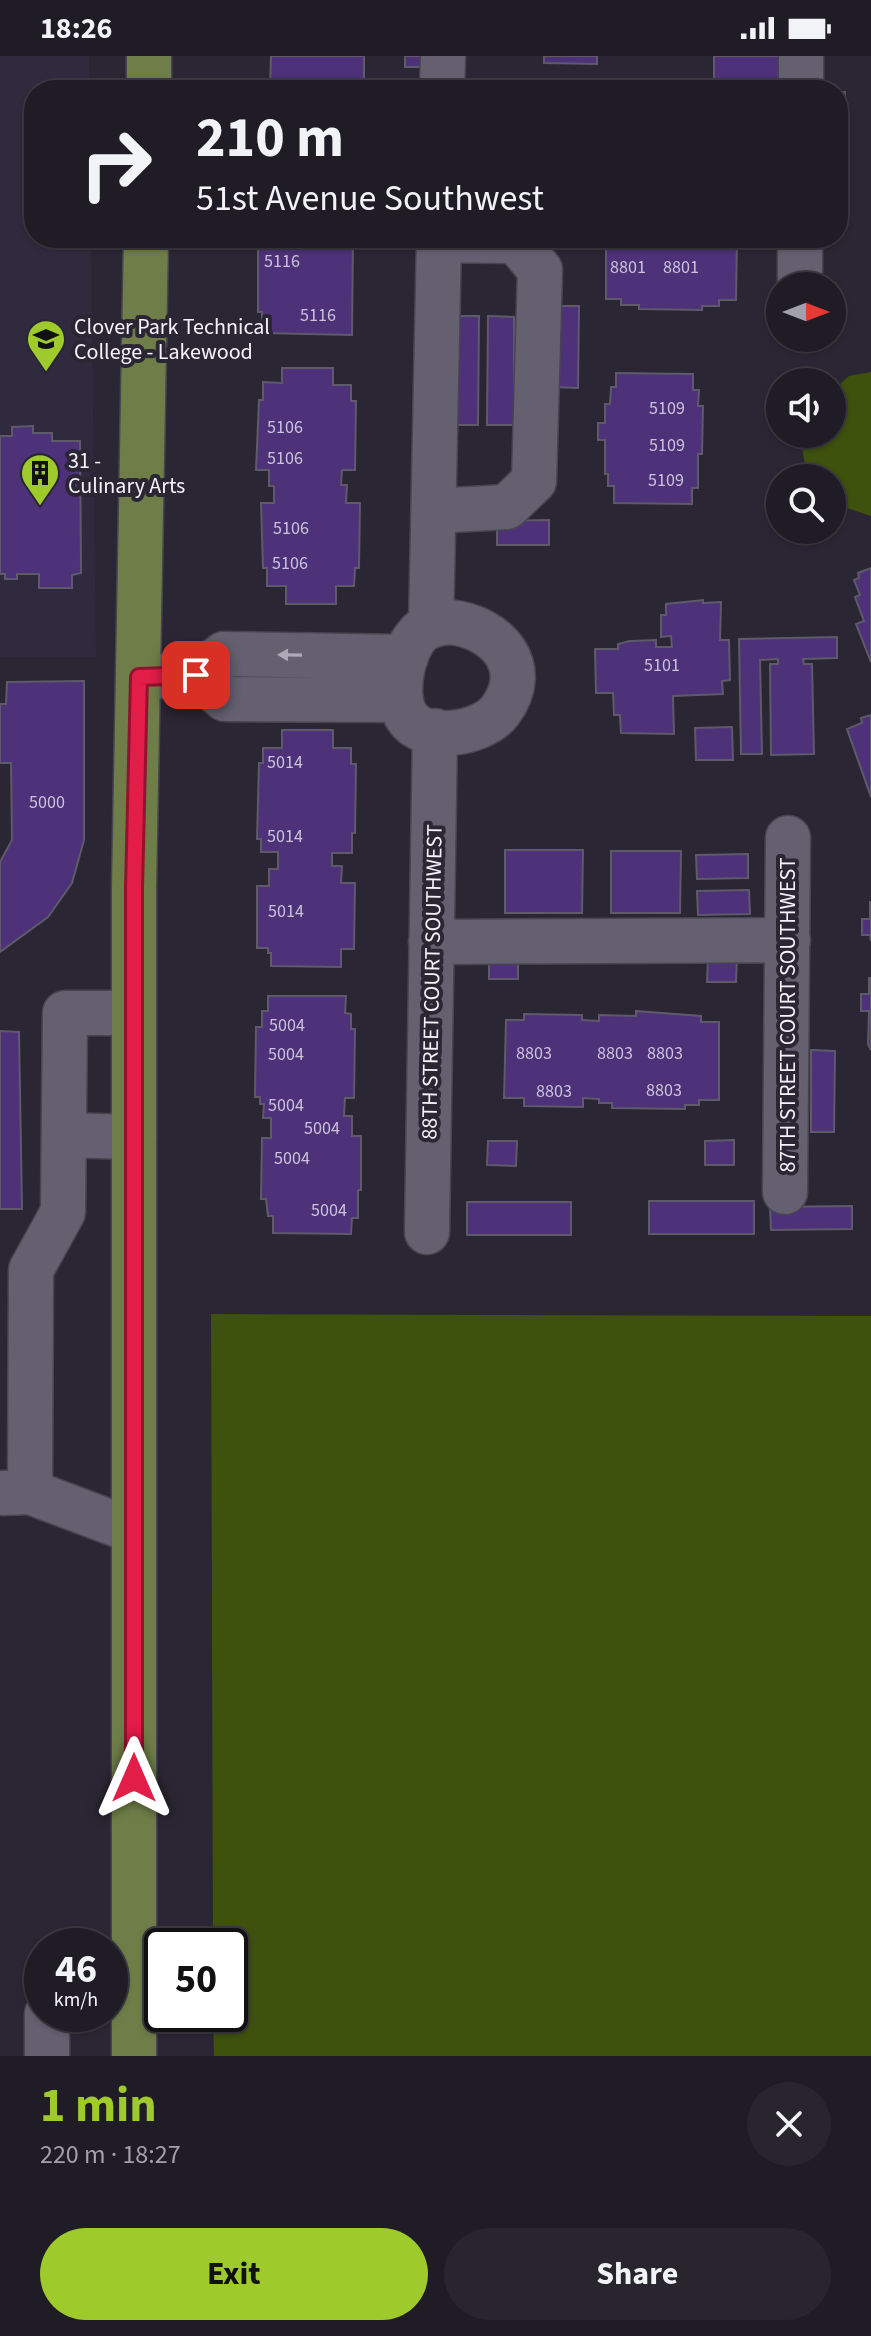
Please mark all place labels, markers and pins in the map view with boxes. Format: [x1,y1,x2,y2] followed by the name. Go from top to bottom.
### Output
[74,311,270,368] place label: Clover Park Technical College - Lakewood
[25,318,67,373] school or university icon: Clover Park Technical College - Lakewood
[68,445,185,502] place label: 31 - Culinary Arts
[19,452,61,507] building icon: 31 - Culinary Arts
[162,641,230,709] pin

